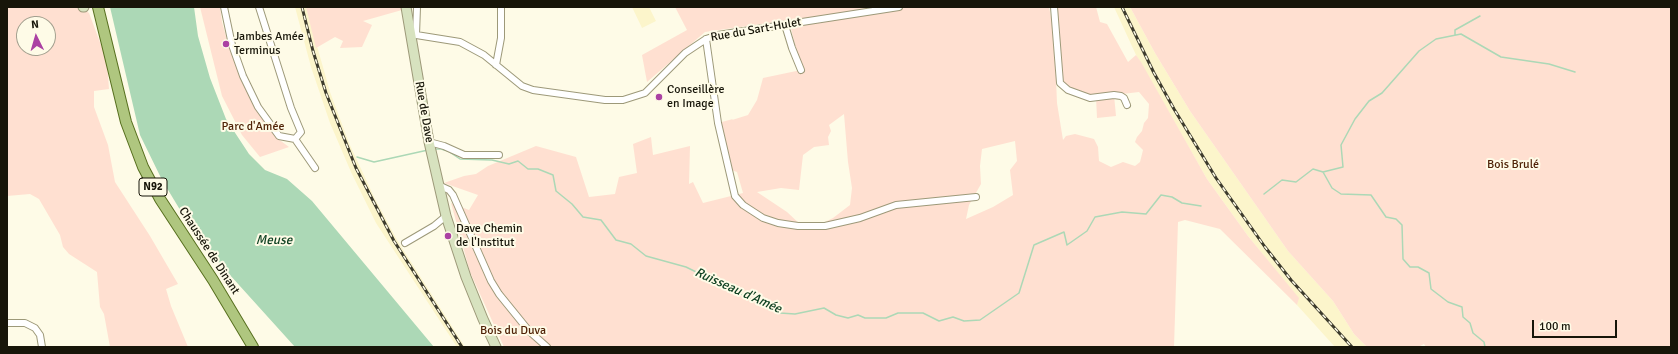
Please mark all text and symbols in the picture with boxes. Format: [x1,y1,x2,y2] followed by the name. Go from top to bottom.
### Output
[710,15,802,45] street label: Rue du Sart-Hulet
[16,16,56,56] north arrow
[31,18,39,31] text: N
[234,30,304,58] place label: Jambes Amée Terminus
[221,39,231,49] marker: Jambes Amée Terminus
[412,80,436,144] street label: Rue de Dave
[667,83,724,111] place label: Conseillère en Image
[654,92,664,102] marker: Conseillère en Image
[222,120,284,134] park label: Parc d'Amée
[1487,158,1539,172] park label: Bois Brulé
[139,178,167,196] road number: N92
[175,205,243,297] street label: Chaussée de Dinant
[456,222,523,250] place label: Dave Chemin de l'Institut
[443,231,453,241] marker: Dave Chemin de l'Institut
[256,233,292,249] water label: Meuse
[692,265,784,317] water label: Ruisseau d'Amée
[1534,312,1619,338] scale bar
[1539,319,1571,334] text: 100 m
[480,324,546,338] park label: Bois du Duva

